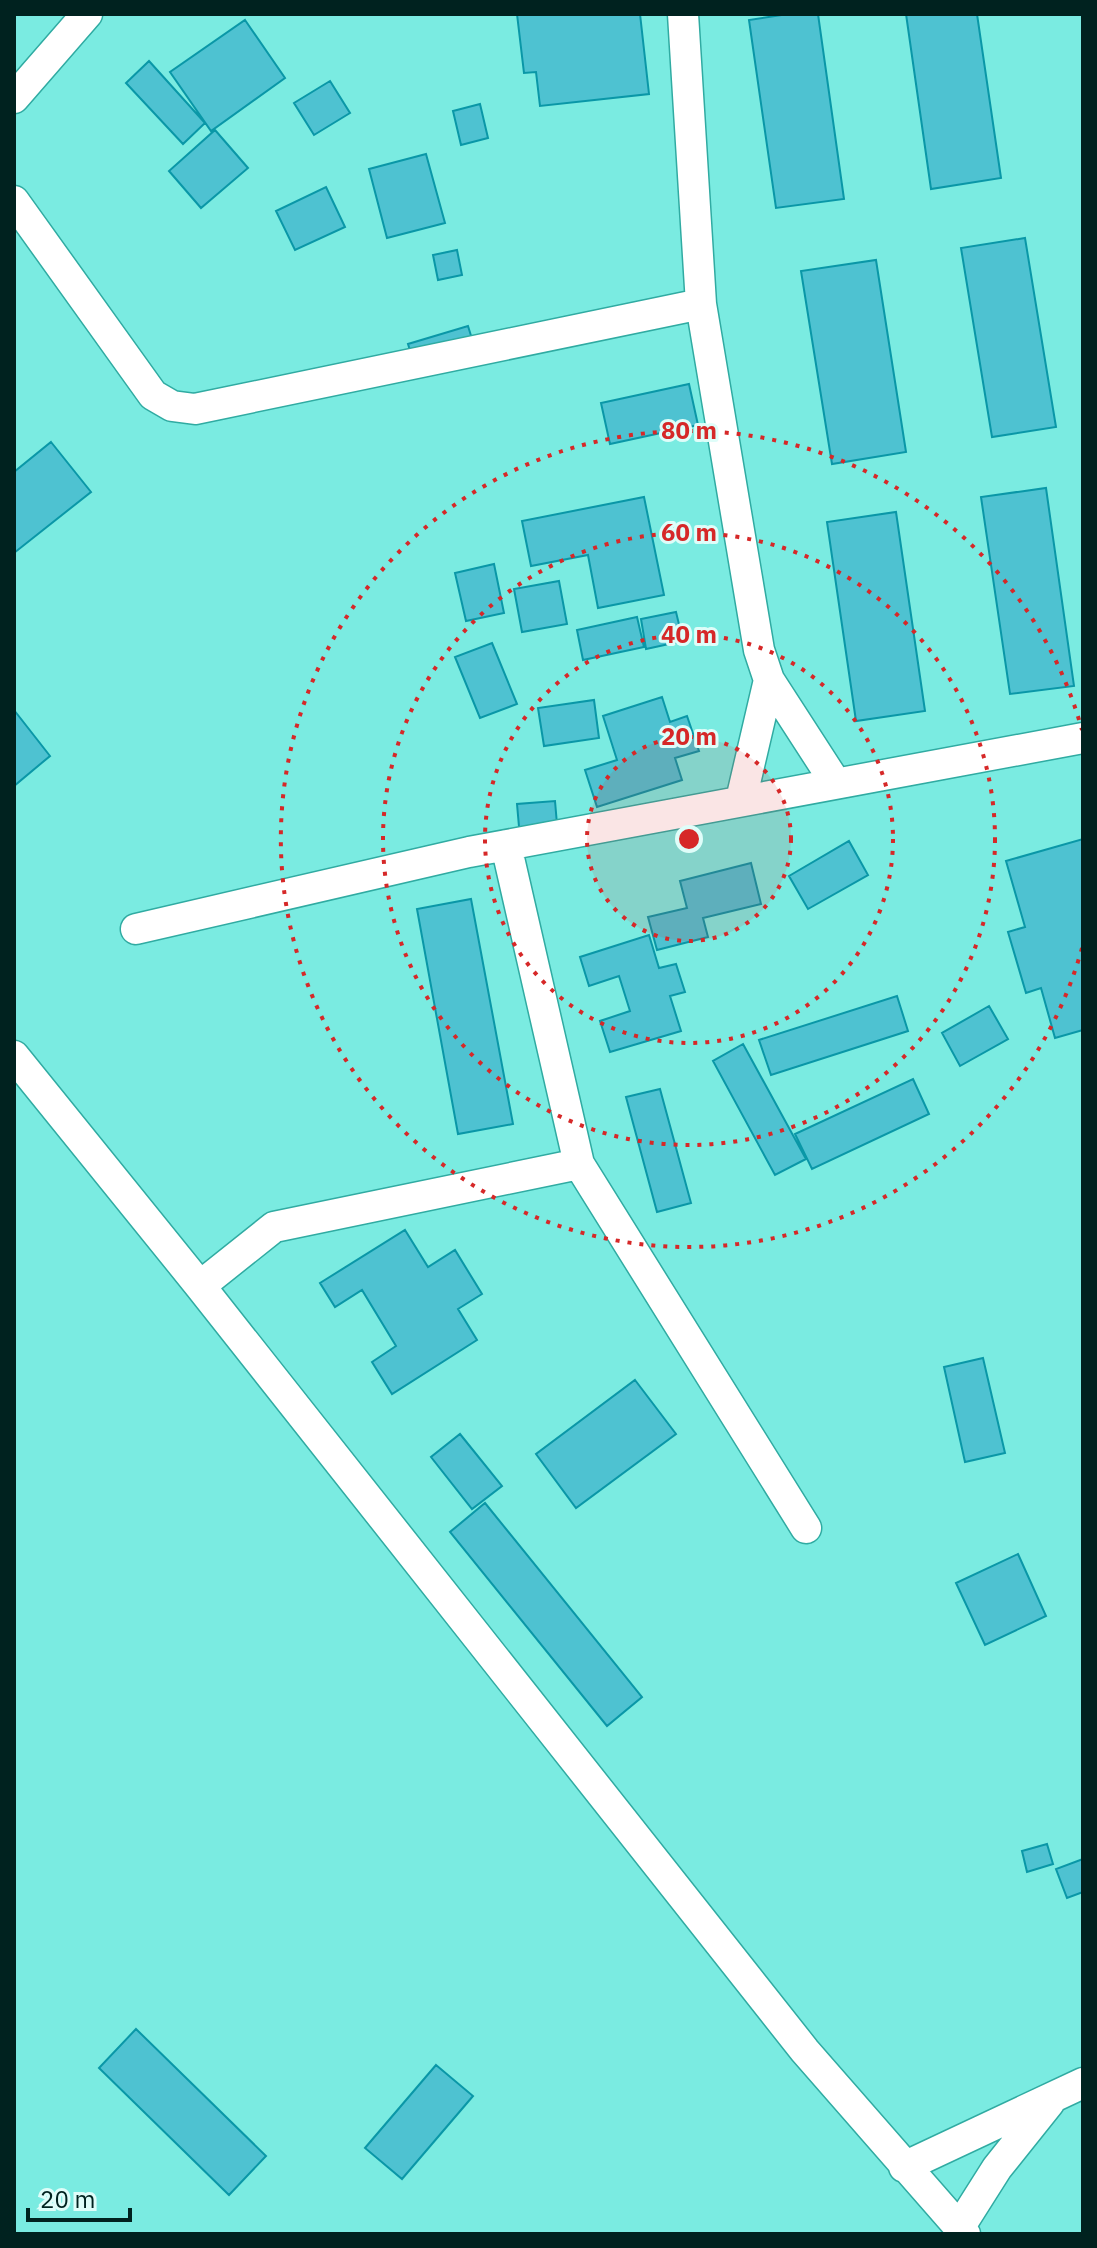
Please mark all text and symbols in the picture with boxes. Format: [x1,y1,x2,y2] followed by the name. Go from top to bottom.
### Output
[661,414,717,446] text: 80 m
[661,516,717,548] text: 60 m
[661,618,717,650] text: 40 m
[661,720,717,752] text: 20 m
[675,825,703,853] centre of rings
[28,2172,130,2222] scale bar
[40,2183,95,2215] text: 20 m

